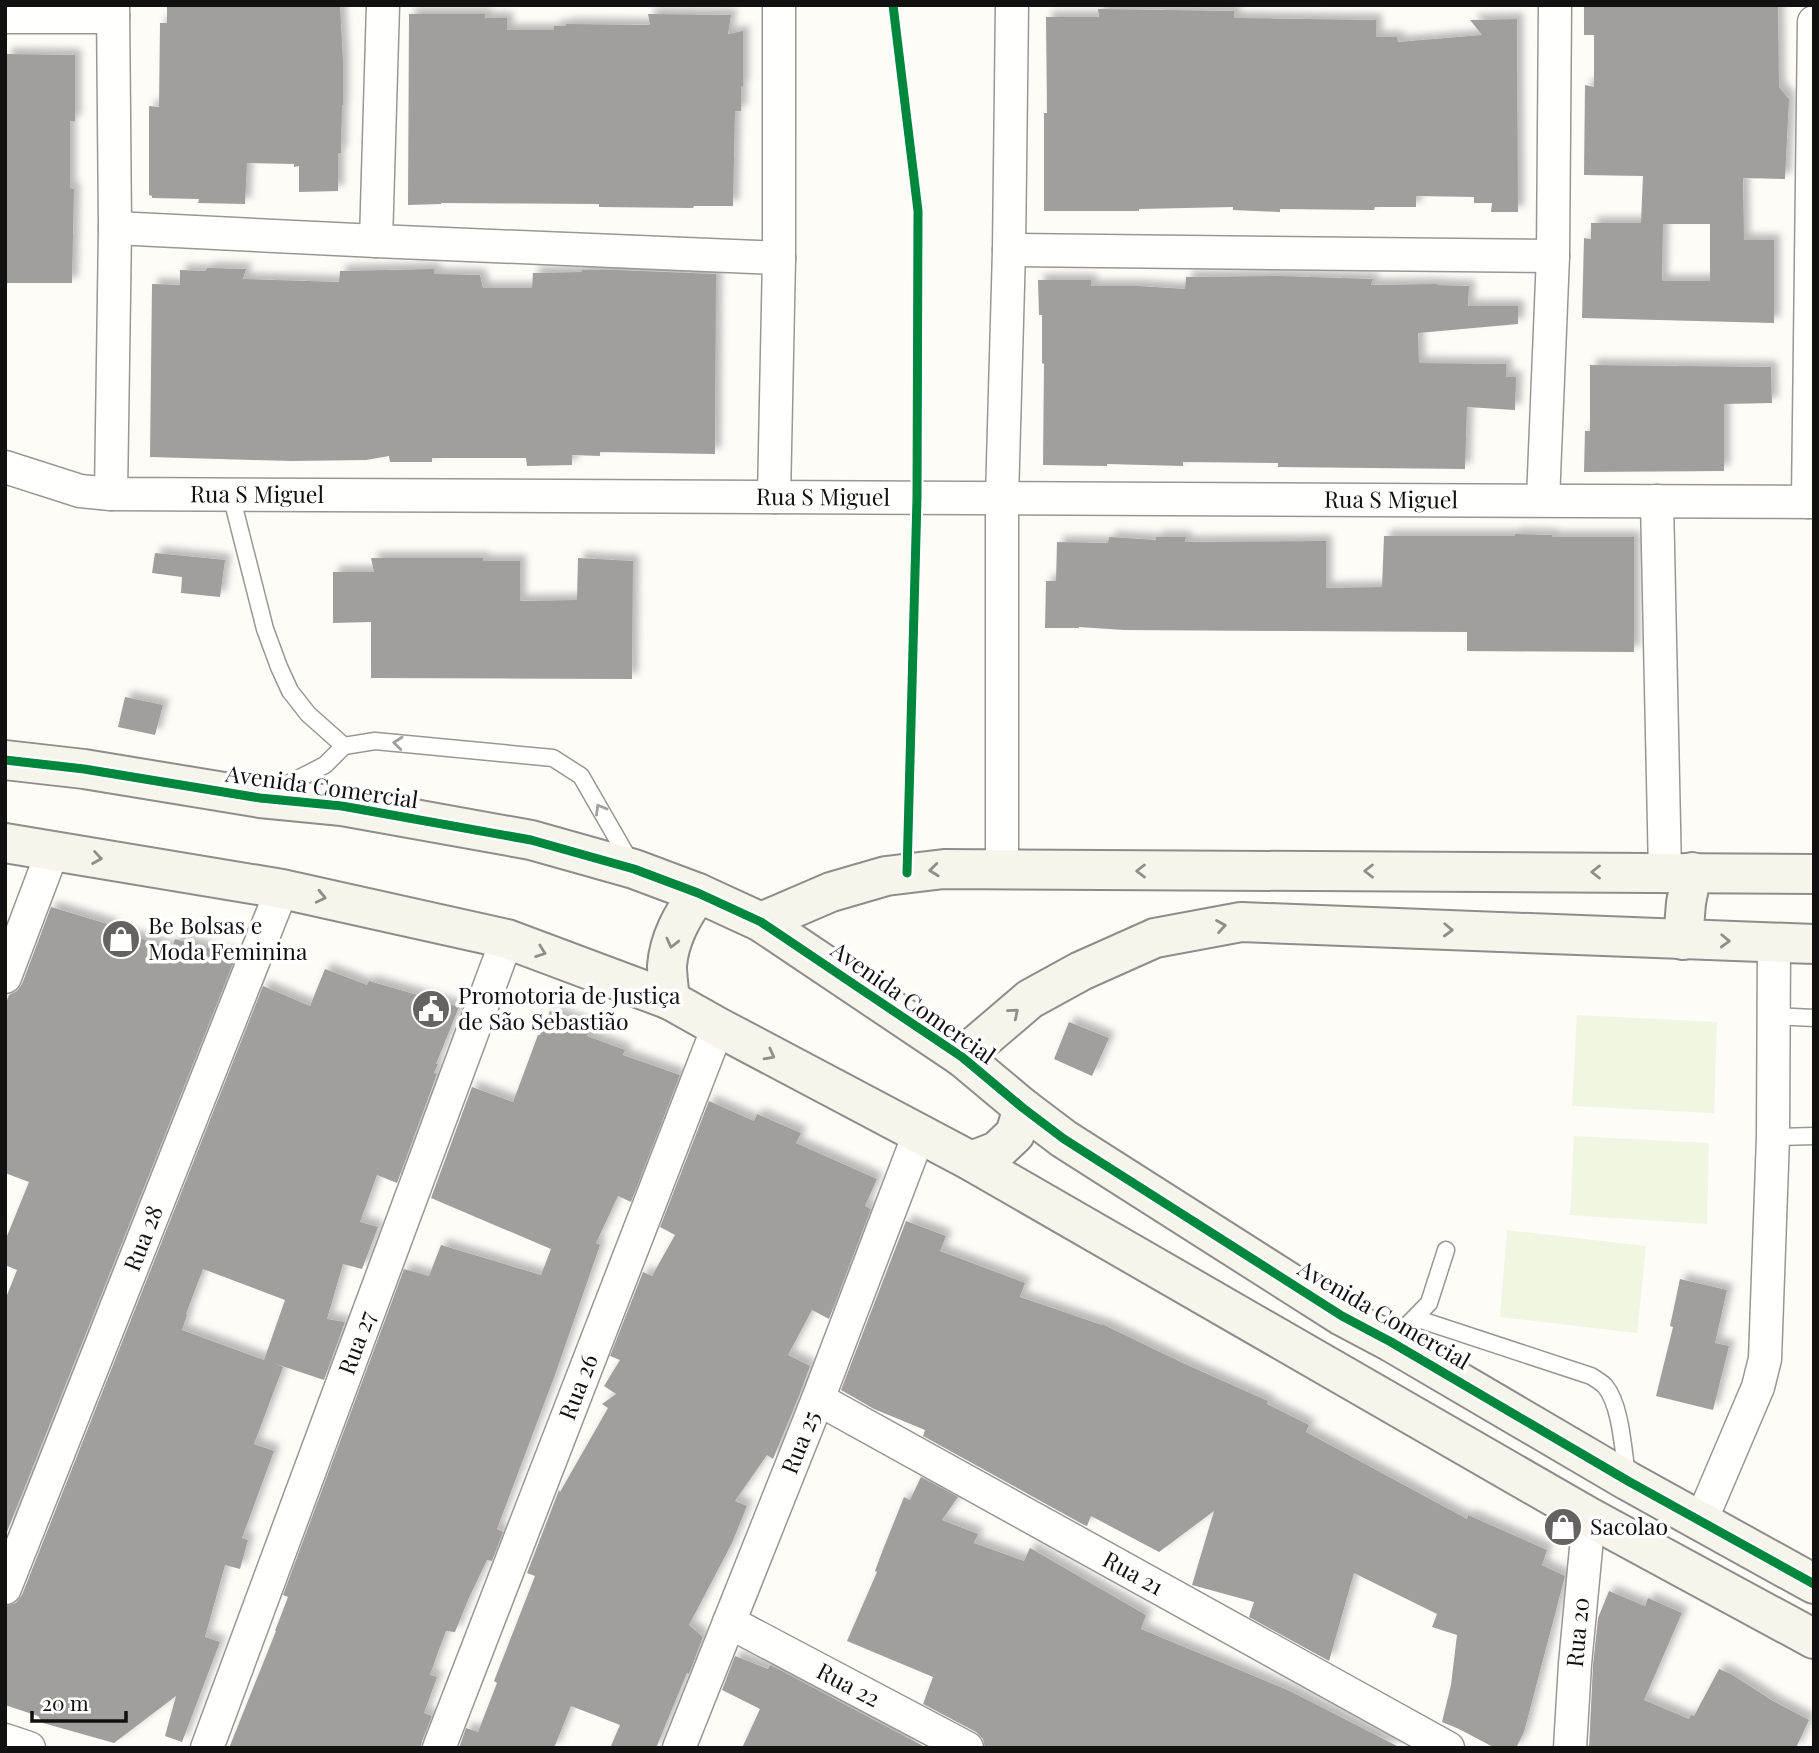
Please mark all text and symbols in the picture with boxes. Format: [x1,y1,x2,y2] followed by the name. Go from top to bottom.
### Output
[190,477,325,509] street label: Rua S Miguel
[756,480,891,512] street label: Rua S Miguel
[1324,483,1459,514] street label: Rua S Miguel
[392,736,403,751] one-way arrow
[223,757,421,814] street label: Avenida Comercial
[595,804,608,817] one-way arrow
[91,850,103,865] one-way arrow
[928,863,940,878] one-way arrow
[1136,863,1146,879] one-way arrow
[1363,863,1374,879] one-way arrow
[1591,864,1601,880] one-way arrow
[315,889,327,904] one-way arrow
[148,909,308,966] place label: Be Bolsas e Moda Feminina
[100,918,142,960] shop icon: Be Bolsas e Moda Feminina
[1215,919,1227,934] one-way arrow
[1443,923,1454,938] one-way arrow
[825,933,1003,1070] street label: Avenida Comercial
[1719,934,1730,949] one-way arrow
[666,937,680,949] one-way arrow
[535,944,547,958] one-way arrow
[458,979,681,1036] place label: Promotoria de Justiça de São Sebastião
[410,988,452,1030] public building icon: Promotoria de Justiça de São Sebastião
[1006,1009,1019,1021] one-way arrow
[763,1047,776,1061] one-way arrow
[115,1200,169,1275] street label: Rua 28
[1292,1251,1477,1376] street label: Avenida Comercial
[330,1306,382,1379] street label: Rua 27
[551,1349,604,1424] street label: Rua 26
[773,1406,826,1478] street label: Rua 25
[1542,1506,1584,1548] shop icon: Sacolao
[1590,1510,1668,1541] place label: Sacolao
[1098,1543,1170,1602] street label: Rua 21
[1558,1596,1595,1668] street label: Rua 20
[812,1654,886,1713] street label: Rua 22
[32,1680,126,1724] scale bar
[42,1688,89,1716] text: 20 m

